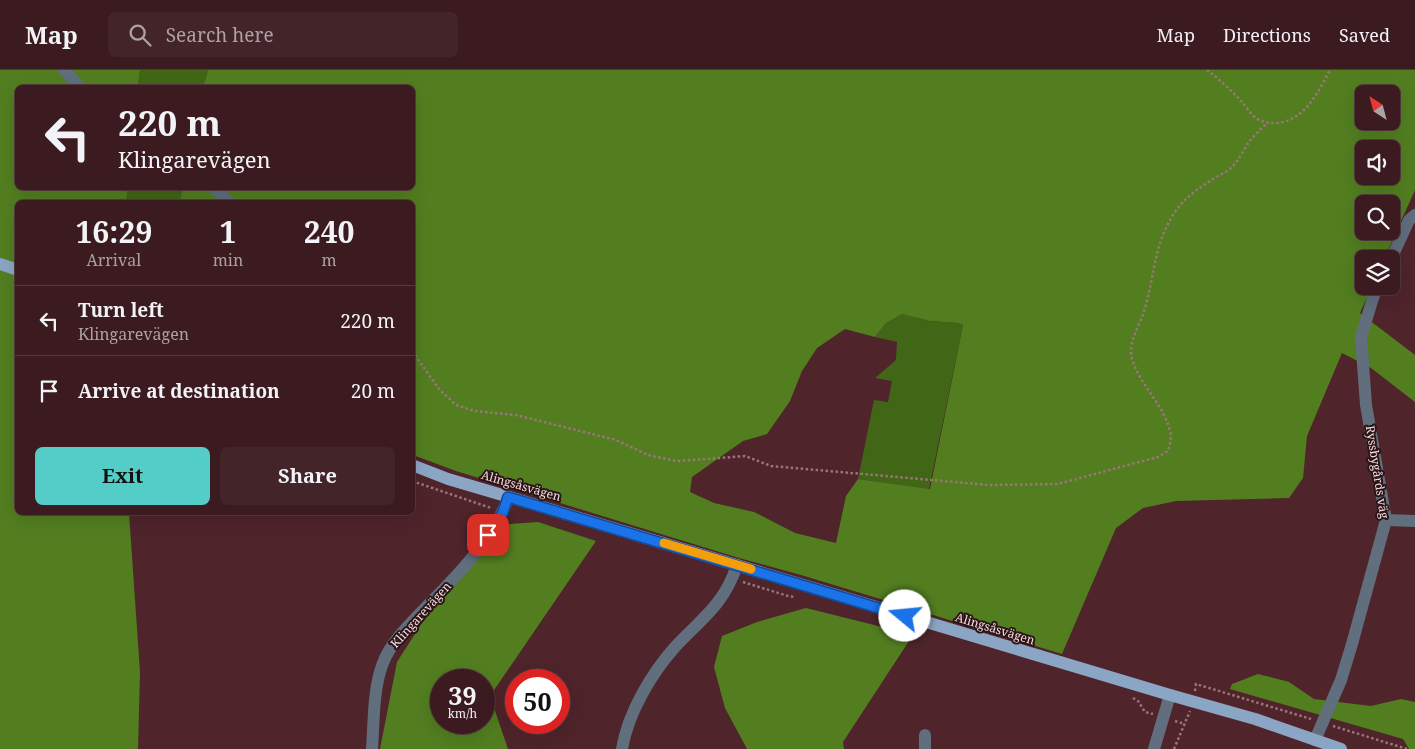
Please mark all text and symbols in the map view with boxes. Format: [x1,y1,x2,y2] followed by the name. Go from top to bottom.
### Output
[108,12,458,57] search box
[25,18,78,51] text: Map
[126,21,154,49] icon: search
[166,22,274,48] text: Search here
[1157,23,1195,47] text: Map
[1223,23,1311,47] text: Directions
[1339,23,1390,47] text: Saved
[1355,85,1400,130] north arrow
[1355,85,1400,295] map controls
[118,99,221,146] text: 220 m
[35,105,100,170] icon: left
[1355,140,1400,185] button: sound
[118,144,271,174] text: Klingarevägen
[1355,195,1400,240] button: search
[75,211,152,252] text: 16:29
[220,211,236,252] text: 1
[304,211,355,252] text: 240
[87,249,141,271] text: Arrival
[213,249,243,271] text: min
[322,249,337,271] text: m
[1355,250,1400,295] button: layers
[78,297,164,323] text: Turn left
[35,307,63,335] icon: left
[340,308,395,334] text: 220 m
[78,323,189,345] text: Klingarevägen
[35,377,63,405] icon: arrive
[78,378,280,404] text: Arrive at destination
[351,378,395,404] text: 20 m
[1362,424,1393,520] street label: Ryssbygårds väg
[35,447,210,505] button: Exit
[220,447,395,505] button: Share
[479,466,563,505] street label: Alingsåsvägen
[467,514,509,556] pin
[474,521,502,549] icon: arrive
[386,578,455,651] street label: Klingarevägen
[878,589,930,641] position arrow
[953,608,1037,649] street label: Alingsåsvägen
[505,669,570,734] speed limit sign: 50
[448,678,477,712] text: 39
[448,705,477,722] text: km/h

